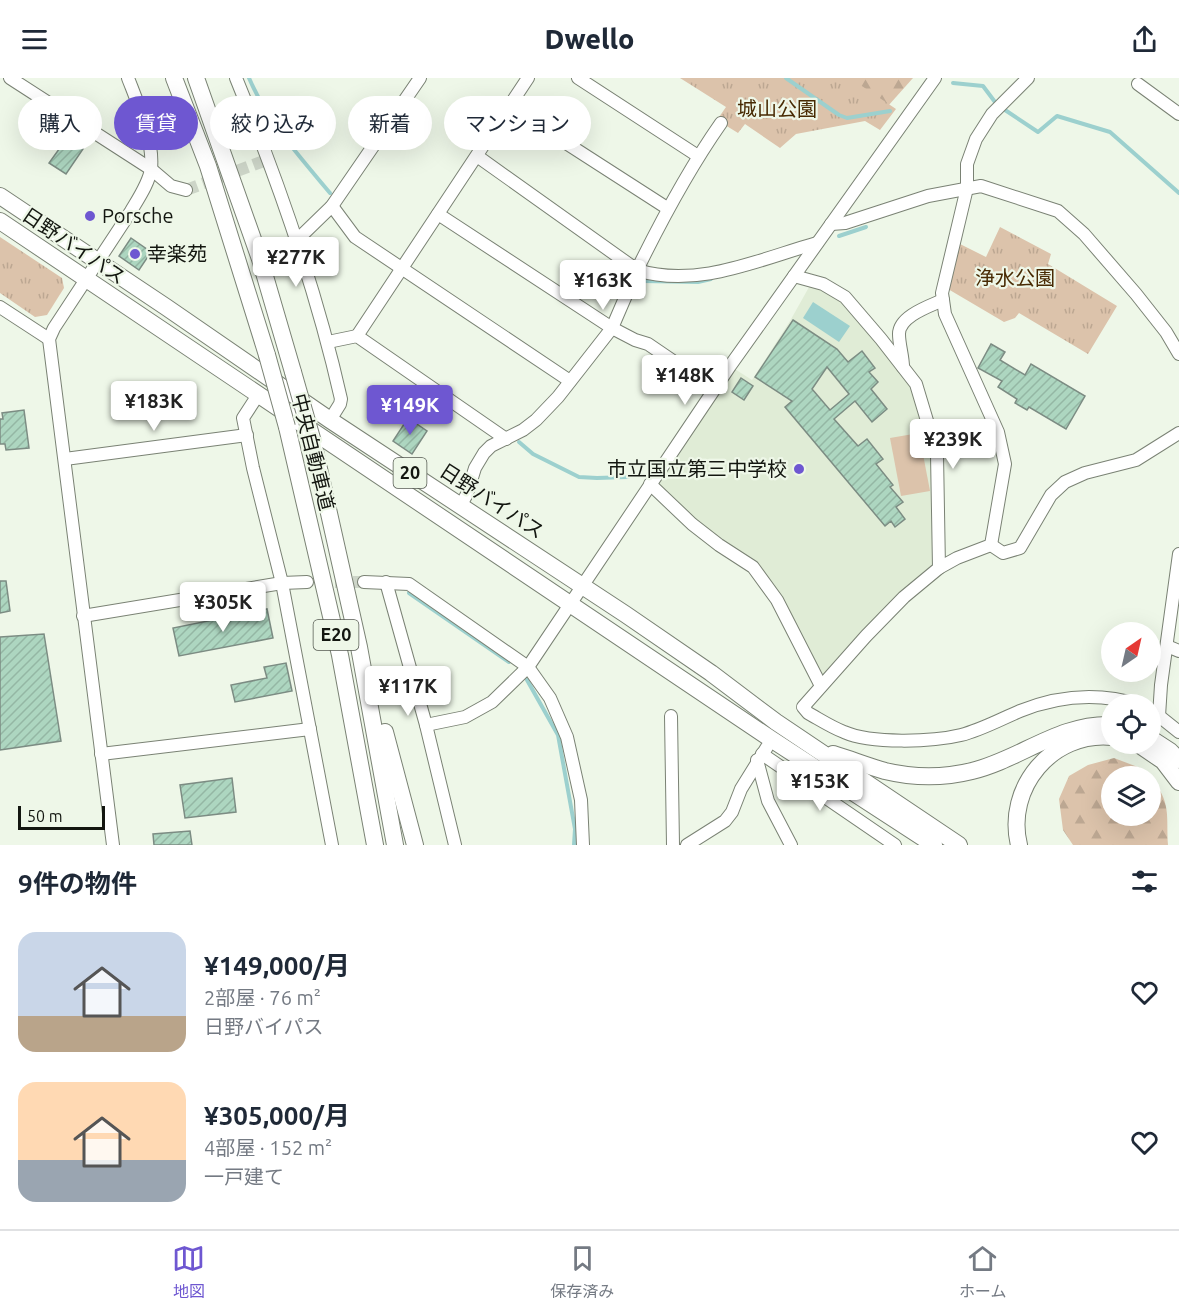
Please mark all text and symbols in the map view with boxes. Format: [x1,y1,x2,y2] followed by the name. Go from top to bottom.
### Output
[18,23,51,56] icon: menu
[1128,23,1161,56] icon: share
[545,24,634,54] text: Dwello
[18,96,102,150] chip: 購入
[114,96,198,150] chip: 賃貸
[210,96,336,150] chip: 絞り込み
[348,96,432,150] chip: 新着
[444,96,591,150] chip: マンション
[737,97,817,120] park label: 城山公園
[18,203,130,289] street label: 日野バイパス
[102,204,173,227] place label: Porsche
[83,209,97,223] marker: Porsche
[254,237,338,288] pin: ¥277K
[147,242,207,265] place label: 幸楽苑
[267,245,325,268] text: ¥277K
[128,247,142,261] marker: 幸楽苑
[561,260,645,311] pin: ¥163K
[975,266,1055,289] park label: 浄水公園
[574,268,632,291] text: ¥163K
[643,355,727,406] pin: ¥148K
[656,363,714,386] text: ¥148K
[112,381,196,432] pin: ¥183K
[368,385,452,436] pin: ¥149K
[125,389,183,412] text: ¥183K
[288,391,339,513] street label: 中央自動車道
[381,393,439,416] text: ¥149K
[911,419,995,470] pin: ¥239K
[924,427,982,450] text: ¥239K
[607,457,787,480] place label: 市立国立第三中学校
[394,458,426,488] road number: 20
[436,458,549,543] street label: 日野バイパス
[792,462,806,476] marker: 市立国立第三中学校
[181,582,265,633] pin: ¥305K
[194,590,252,613] text: ¥305K
[314,620,358,650] road number: E20
[1101,622,1161,682] north arrow
[1101,622,1161,826] map controls
[366,666,450,717] pin: ¥117K
[379,674,437,697] text: ¥117K
[1101,694,1161,754] button: locate
[778,761,862,812] pin: ¥153K
[1101,766,1161,826] button: layers
[791,769,849,792] text: ¥153K
[18,803,105,830] scale bar
[27,807,63,825] text: 50 m
[1128,865,1161,898] icon: filters
[18,869,137,898] text: 9件の物件
[204,951,350,980] text: ¥149,000/月
[66,956,138,1028] icon: home
[1128,976,1161,1009] icon: heart
[204,986,321,1009] text: 2部屋 · 76 m²
[204,1015,324,1038] text: 日野バイパス
[204,1101,350,1130] text: ¥305,000/月
[66,1106,138,1178] icon: home
[1128,1126,1161,1159] icon: heart
[204,1136,332,1159] text: 4部屋 · 152 m²
[204,1165,284,1188] text: 一戸建て
[172,1242,205,1302] tab: 地図
[550,1242,614,1302] tab: 保存済み
[959,1242,1007,1302] tab: ホーム

